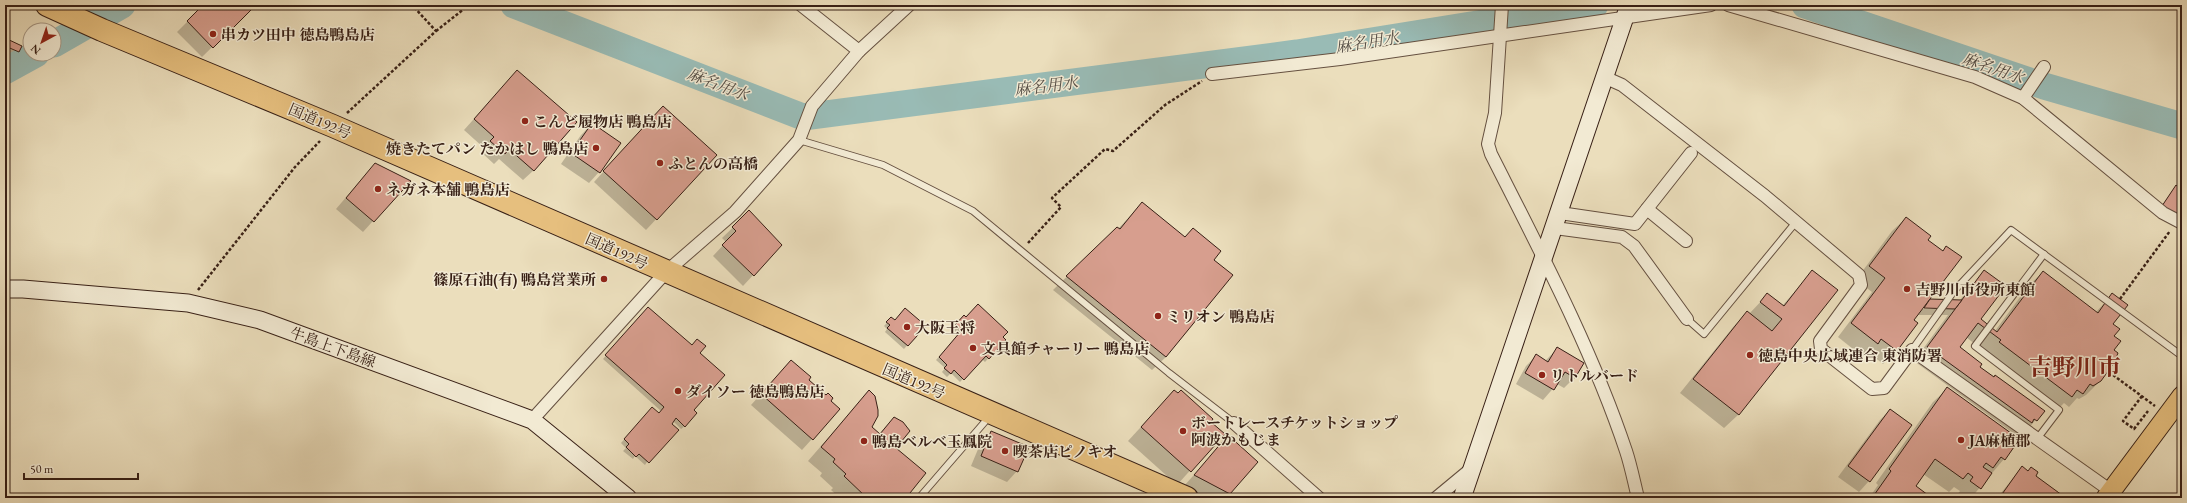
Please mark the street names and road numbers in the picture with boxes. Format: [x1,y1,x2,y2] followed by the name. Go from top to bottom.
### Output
[286,99,354,143] street label: 国道192号
[583,229,651,273] street label: 国道192号
[287,323,379,371] street label: 牛島上下島線
[880,359,948,403] street label: 国道192号

